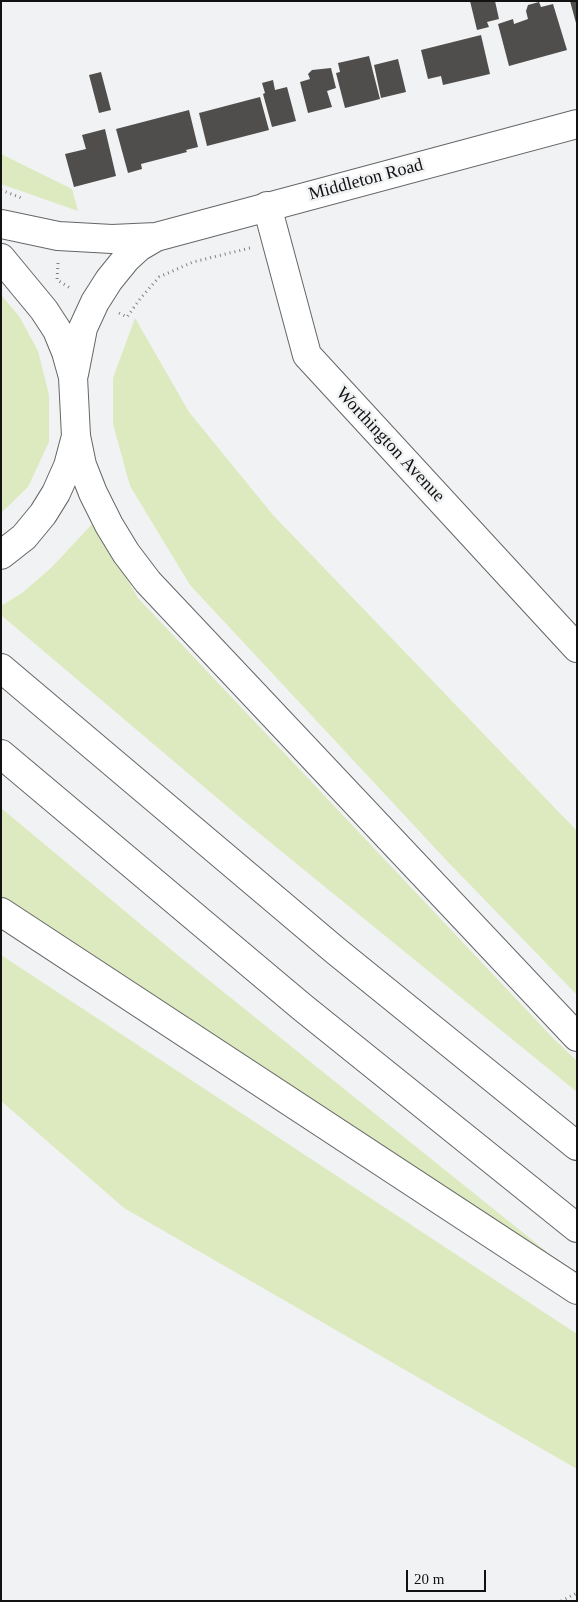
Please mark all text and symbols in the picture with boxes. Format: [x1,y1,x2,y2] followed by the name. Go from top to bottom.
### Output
[306,154,426,206] street label: Middleton Road
[331,383,449,507] street label: Worthington Avenue
[408,1560,488,1592] scale bar
[414,1571,444,1587] text: 20 m

